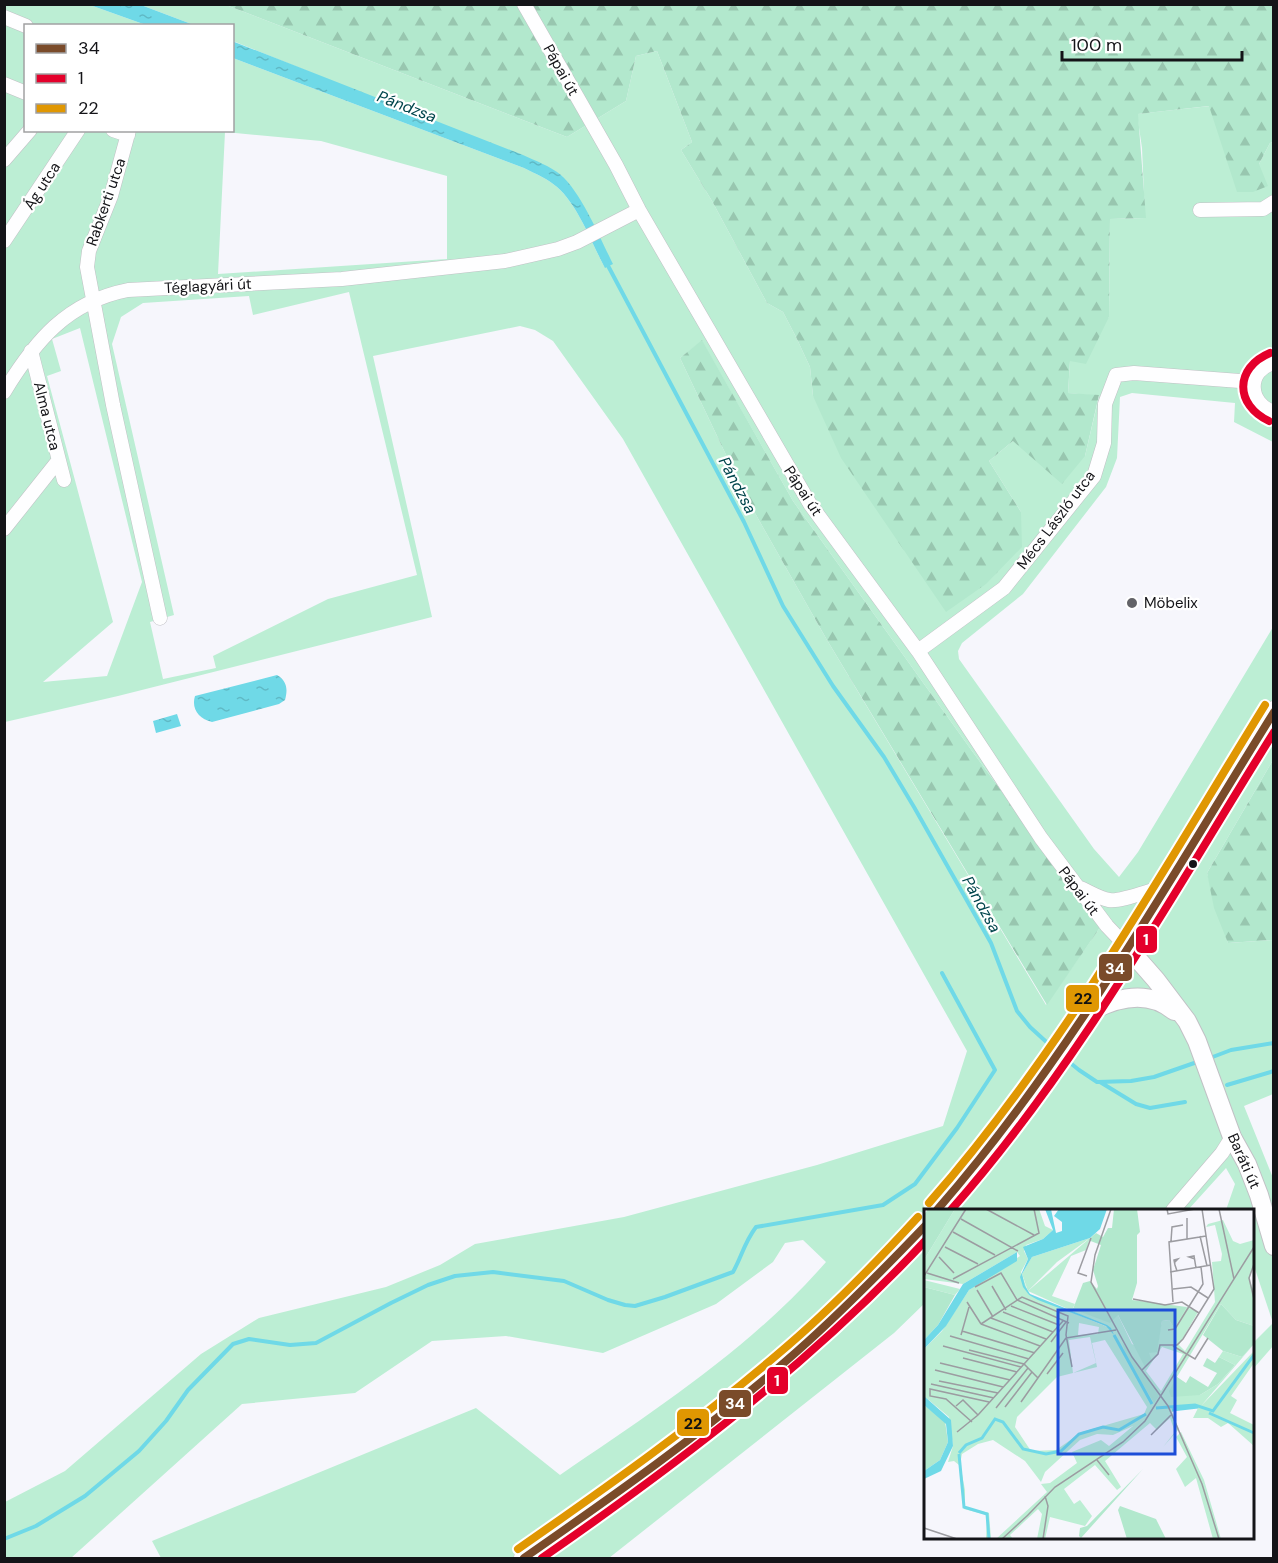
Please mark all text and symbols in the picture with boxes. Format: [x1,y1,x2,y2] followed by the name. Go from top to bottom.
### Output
[24,24,234,132] legend
[1062,24,1242,62] scale bar
[1071,33,1122,57] text: 100 m
[78,36,100,60] text: 34
[539,41,583,99] street label: Pápai út
[78,66,84,90] text: 1
[374,86,440,127] water label: Pándzsa
[78,96,99,120] text: 22
[82,155,130,249] street label: Rabkerti utca
[19,158,65,214] street label: Ág utca
[164,274,252,298] street label: Téglagyári út
[29,380,65,452] street label: Alma utca
[714,453,761,518] water label: Pándzsa
[779,462,827,520] street label: Pápai út
[1012,466,1100,574] street label: Mécs László utca
[1144,593,1198,613] place label: Möbelix
[1125,596,1139,610] marker: Möbelix
[1187,858,1199,870] unlabelled marker
[1054,863,1104,920] street label: Pápai út
[957,872,1006,936] water label: Pándzsa
[1135,925,1158,954] line badge: 1
[1143,929,1149,950] text: 1
[1098,953,1133,982] line badge: 34
[1105,958,1125,979] text: 34
[1065,984,1100,1013] line badge: 22
[1074,988,1092,1009] text: 22
[1223,1130,1265,1192] street label: Baráti út
[924,1209,1254,1539] inset map
[766,1366,789,1395] line badge: 1
[774,1370,780,1391] text: 1
[718,1389,752,1418] line badge: 34
[725,1393,745,1414] text: 34
[676,1408,710,1437] line badge: 22
[684,1413,702,1434] text: 22

